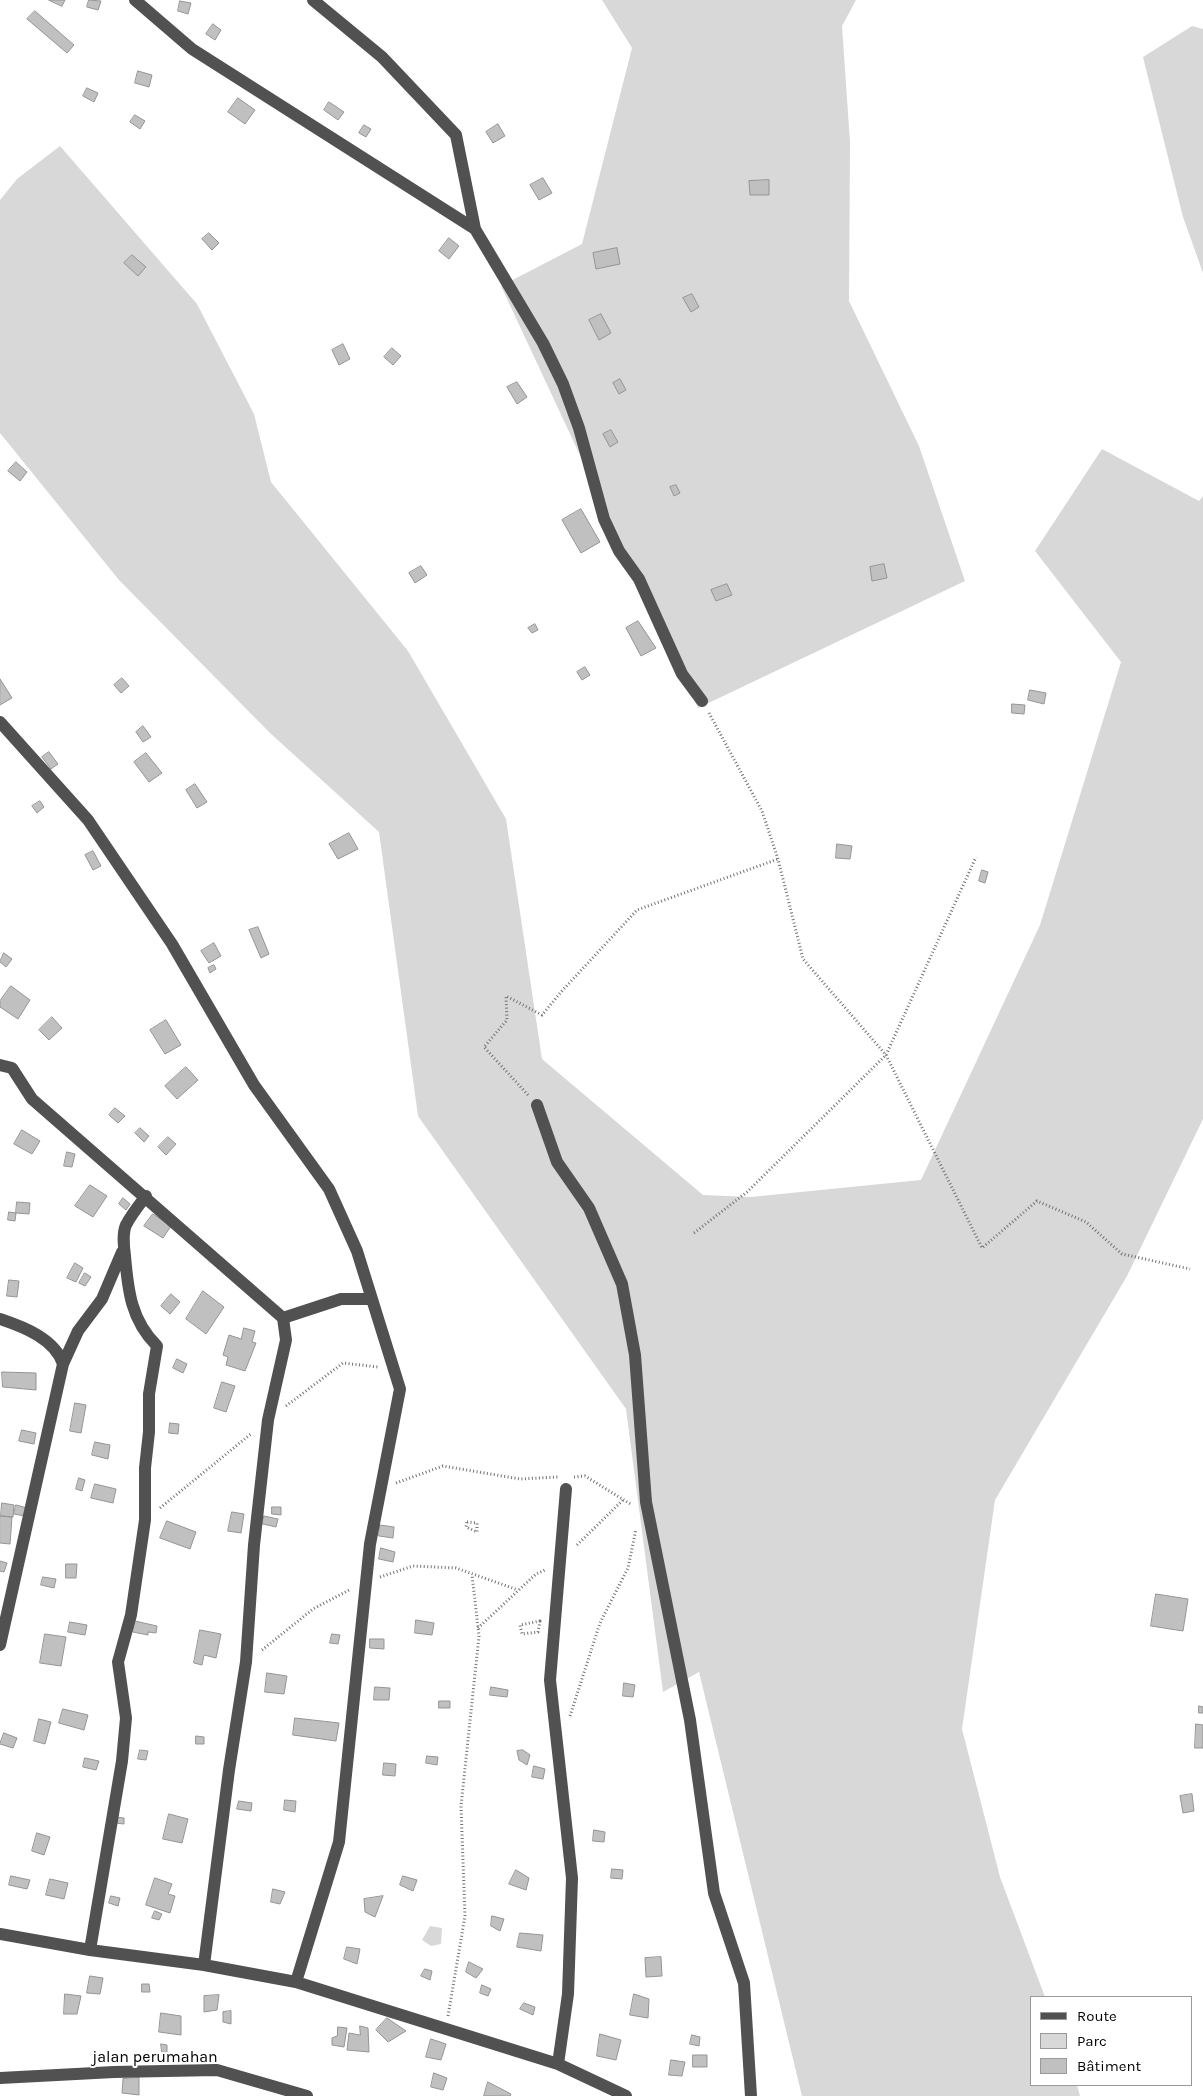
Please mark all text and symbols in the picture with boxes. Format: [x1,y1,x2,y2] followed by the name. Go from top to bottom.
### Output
[1030,1996,1193,2086] legend
[1077,2007,1117,2025] text: Route
[1077,2032,1107,2050] text: Parc
[92,2047,218,2067] street label: jalan perumahan
[1077,2057,1141,2075] text: Bâtiment

